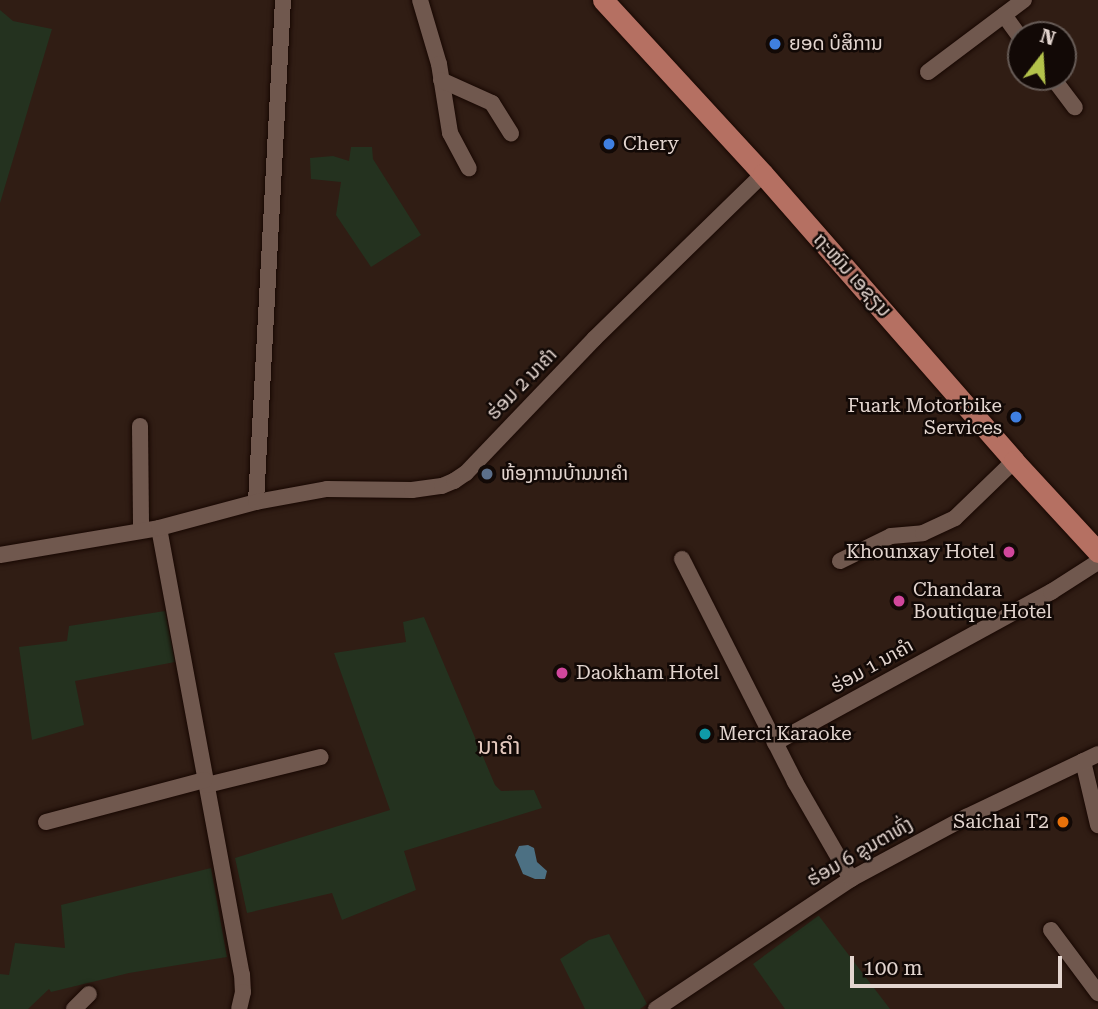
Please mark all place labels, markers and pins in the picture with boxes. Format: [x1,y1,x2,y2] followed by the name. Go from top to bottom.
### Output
[789,33,883,55] place label: ຍອດ ບໍສິການ
[767,36,783,52] marker: ຍອດ ບໍສິການ
[623,133,679,155] place label: Chery
[601,136,617,152] marker: Chery
[848,395,1002,439] place label: Fuark Motorbike Services
[1008,409,1024,425] marker: Fuark Motorbike Services
[501,463,628,485] place label: ຫ້ອງການບ້ານນາຄໍາ
[479,466,495,482] marker: ຫ້ອງການບ້ານນາຄໍາ
[846,541,995,563] place label: Khounxay Hotel
[1001,544,1017,560] marker: Khounxay Hotel
[913,579,1052,623] place label: Chandara Boutique Hotel
[891,593,907,609] marker: Chandara Boutique Hotel
[576,662,719,684] place label: Daokham Hotel
[554,665,570,681] marker: Daokham Hotel
[719,723,852,745] place label: Merci Karaoke
[697,726,713,742] marker: Merci Karaoke
[953,811,1049,833] place label: Saichai T2
[1055,814,1071,830] marker: Saichai T2

